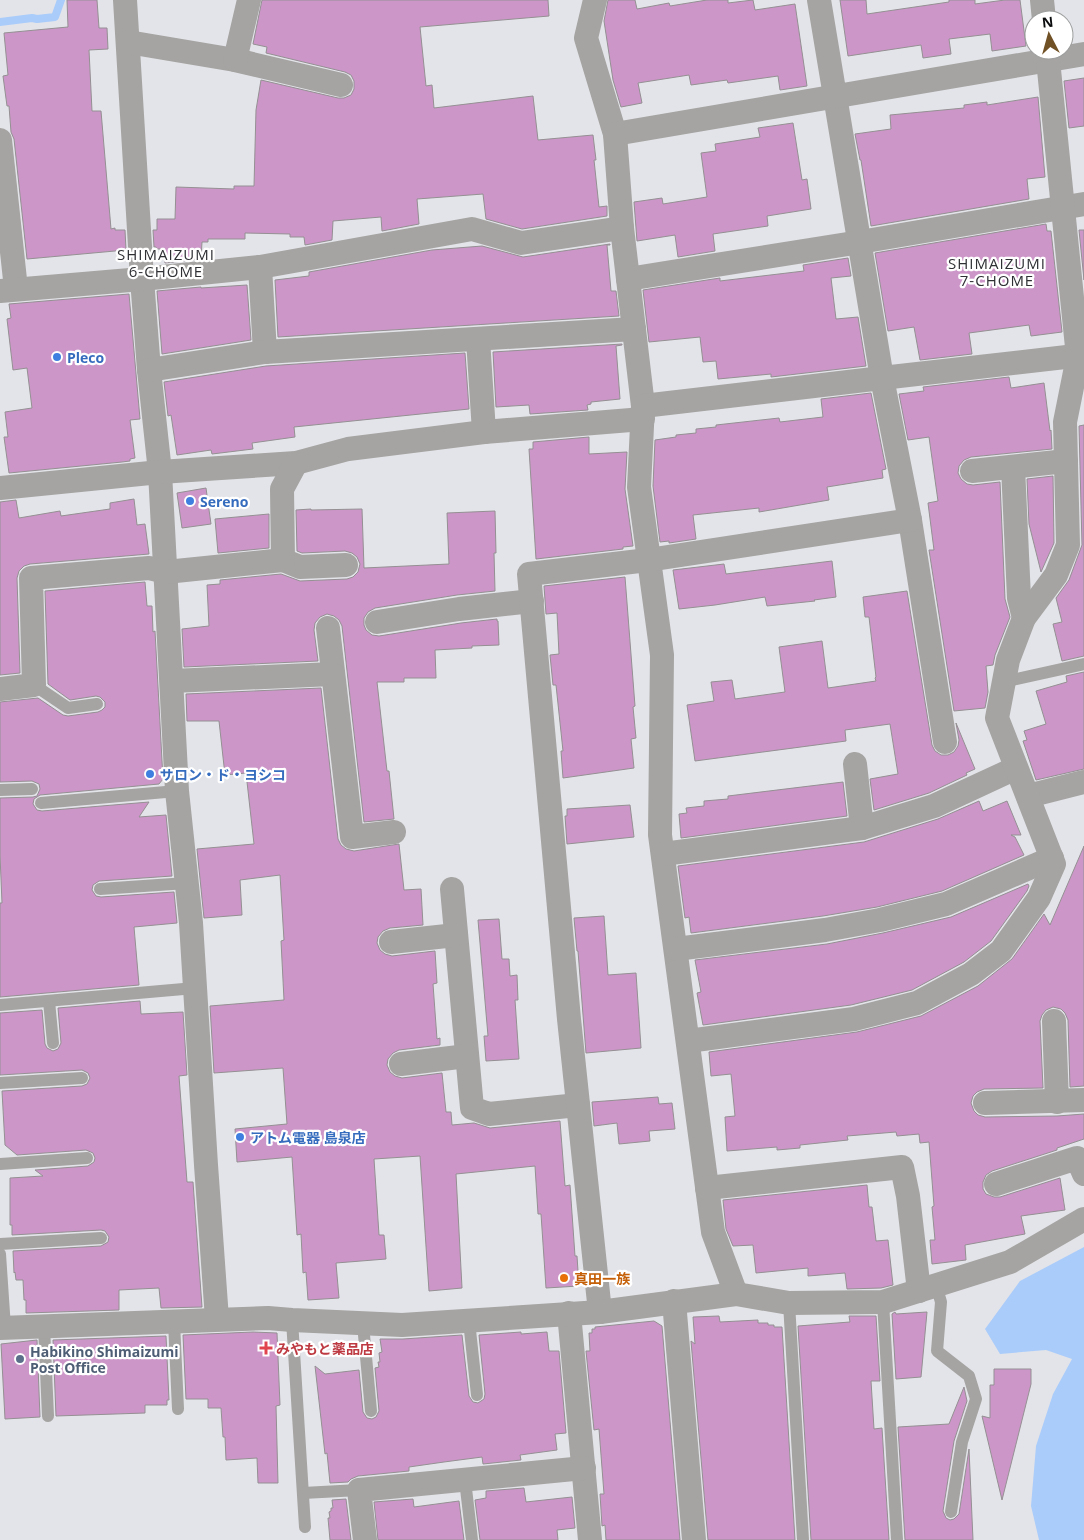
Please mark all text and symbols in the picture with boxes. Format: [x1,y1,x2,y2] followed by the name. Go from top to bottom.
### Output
[1024,10,1074,60] north arrow
[1041,12,1054,32] text: N
[117,244,215,281] district label: SHIMAIZUMI 6-CHOME
[948,253,1046,290] district label: SHIMAIZUMI 7-CHOME
[67,348,105,367] place label: Pleco
[51,351,63,363] marker: Pleco
[200,492,249,511] place label: Sereno
[184,495,196,507] marker: Sereno
[160,765,286,784] place label: サロン・ド・ヨシコ
[144,768,156,780] marker: サロン・ド・ヨシコ
[250,1128,366,1147] place label: アトム電器 島泉店
[234,1131,246,1143] marker: アトム電器 島泉店
[574,1269,631,1288] place label: 真田一族
[558,1272,570,1284] marker: 真田一族
[276,1339,374,1358] place label: みやもと薬品店
[30,1342,178,1377] place label: Habikino Shimaizumi Post Office
[260,1342,272,1354] marker: みやもと薬品店
[14,1353,26,1365] marker: Habikino Shimaizumi Post Office

